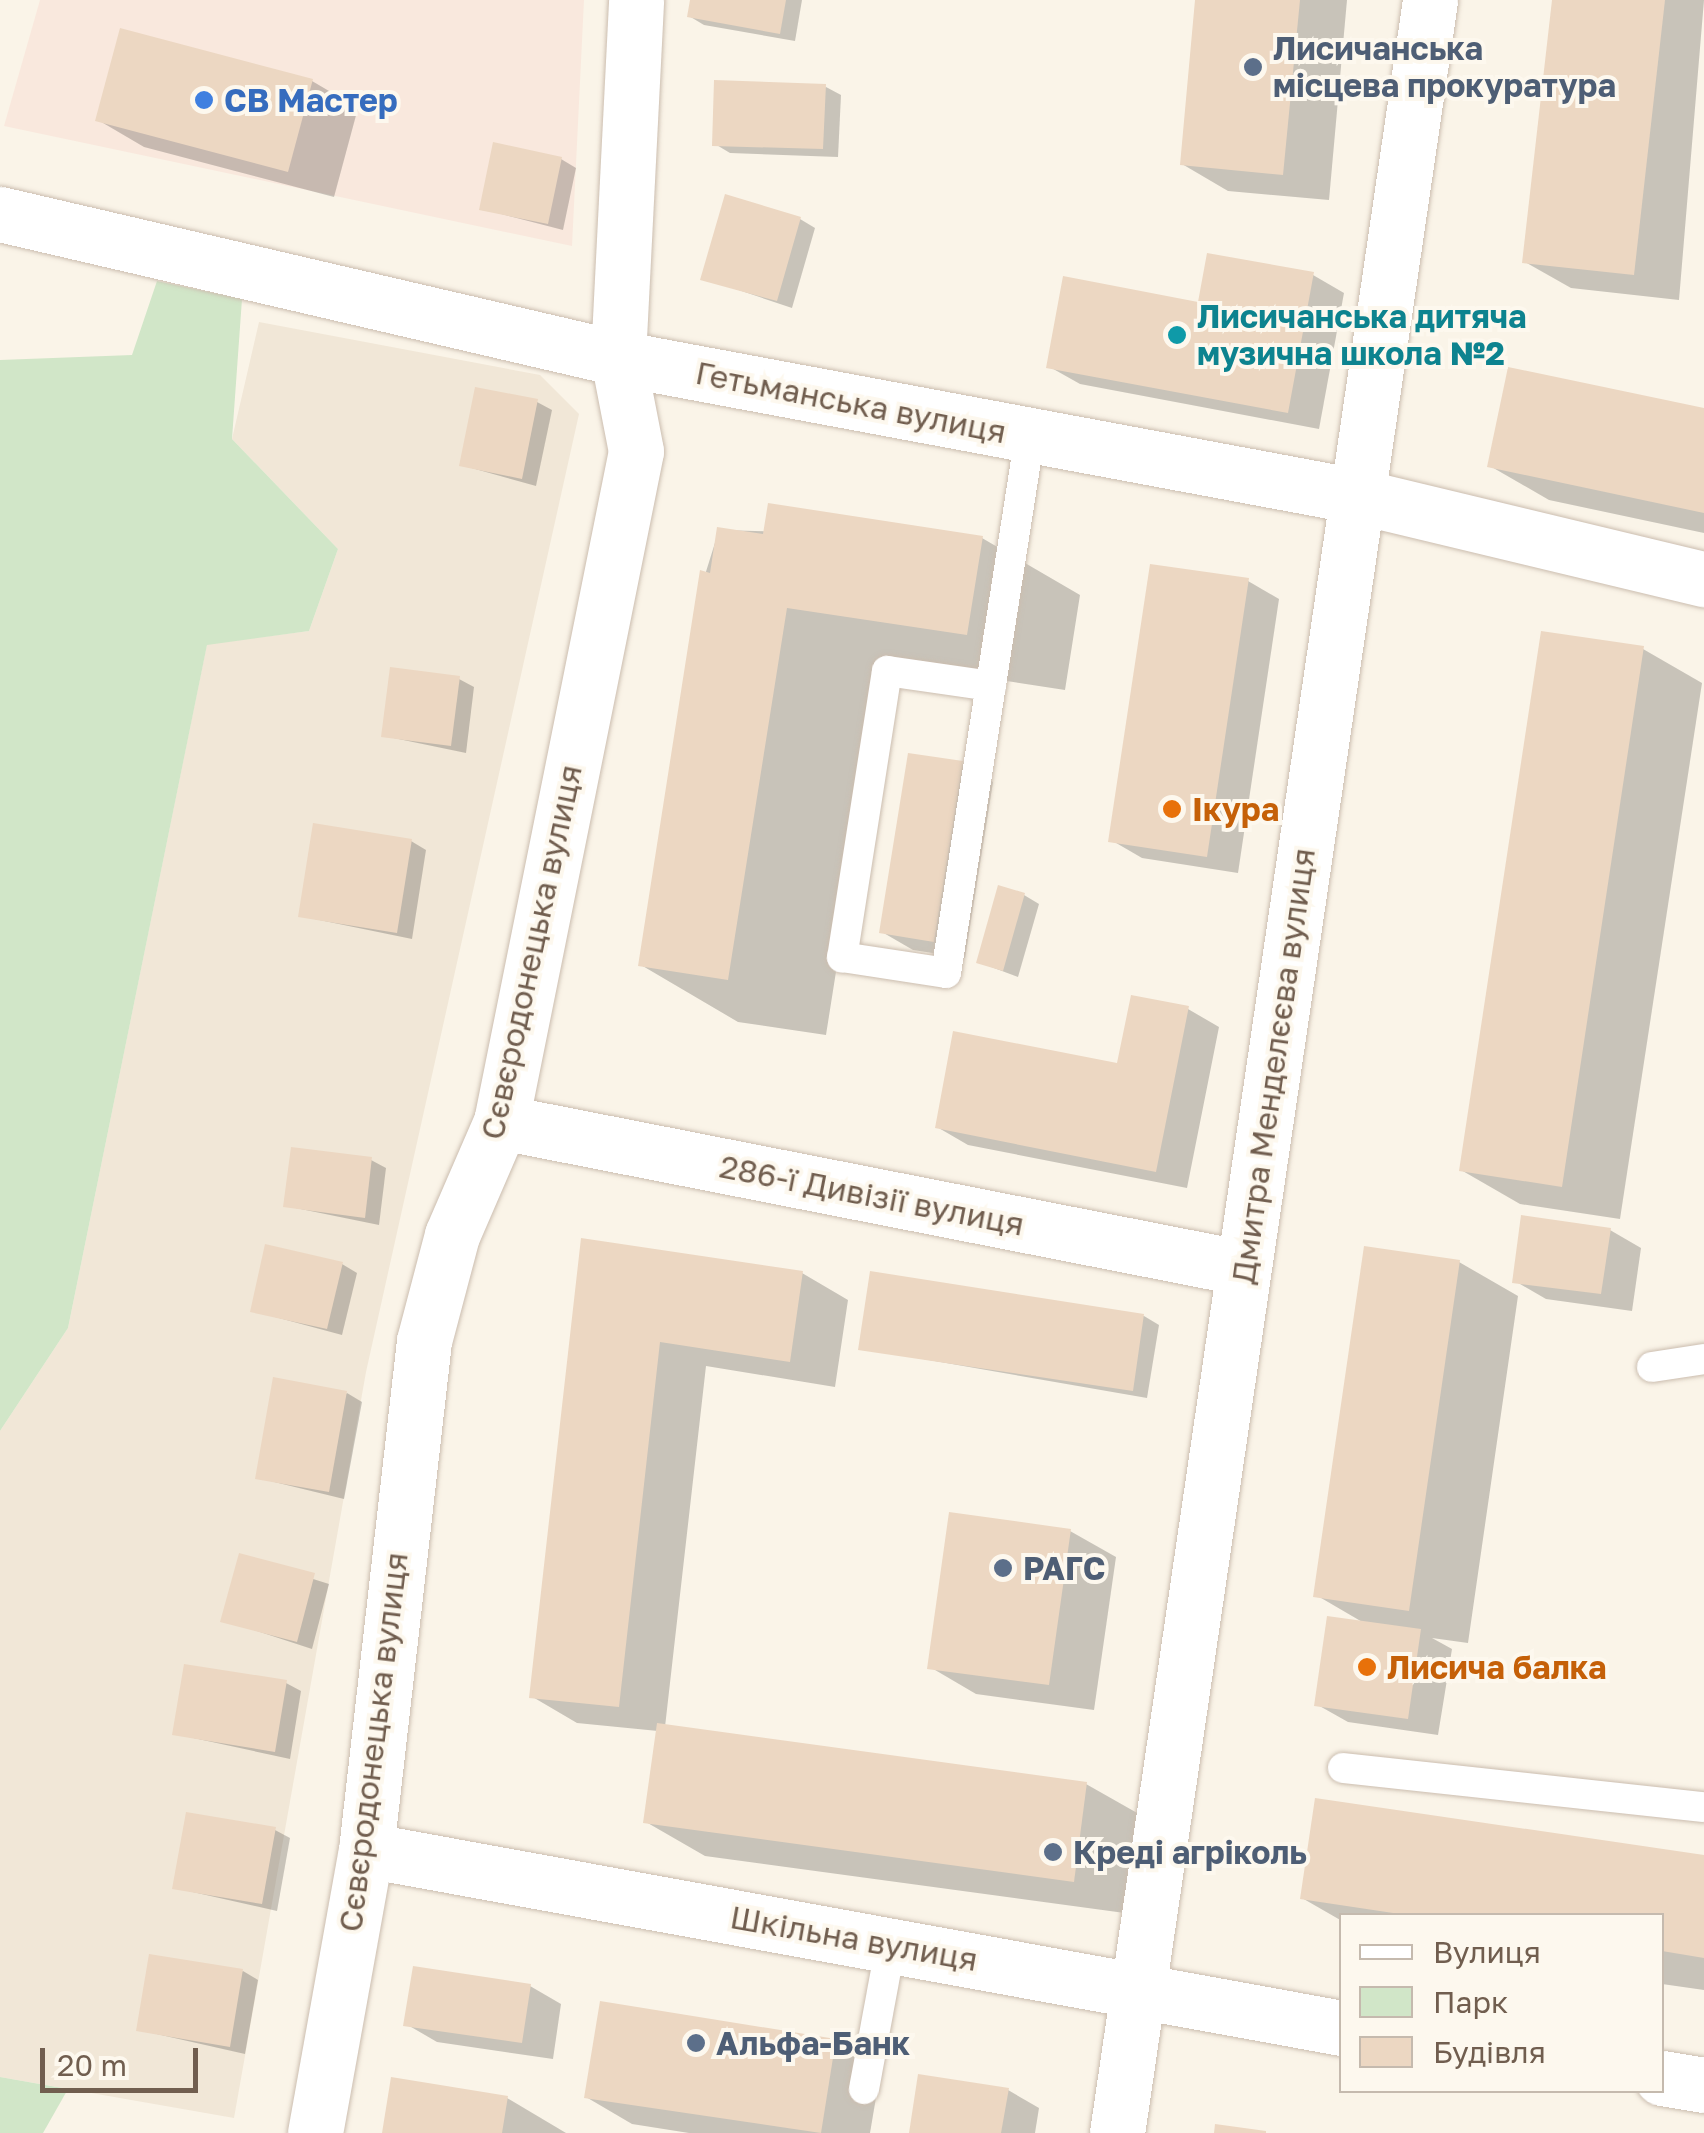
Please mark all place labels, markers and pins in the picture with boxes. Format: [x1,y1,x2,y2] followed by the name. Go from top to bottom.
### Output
[1273,30,1616,105] place label: Лисичанська місцева прокуратура
[1242,56,1264,78] marker: Лисичанська місцева прокуратура
[224,81,398,119] place label: СВ Мастер
[193,89,215,111] marker: СВ Мастер
[1197,298,1527,373] place label: Лисичанська дитяча музична школа №2
[1166,324,1188,346] marker: Лисичанська дитяча музична школа №2
[1192,790,1279,828] place label: Ікура
[1161,798,1183,820] marker: Ікура
[1023,1549,1105,1587] place label: РАГС
[992,1557,1014,1579] marker: РАГС
[1387,1648,1607,1686] place label: Лисича балка
[1356,1656,1378,1678] marker: Лисича балка
[1073,1833,1307,1871] place label: Креді агріколь
[1042,1841,1064,1863] marker: Креді агріколь
[716,2024,910,2062] place label: Альфа-Банк
[685,2032,707,2054] marker: Альфа-Банк

